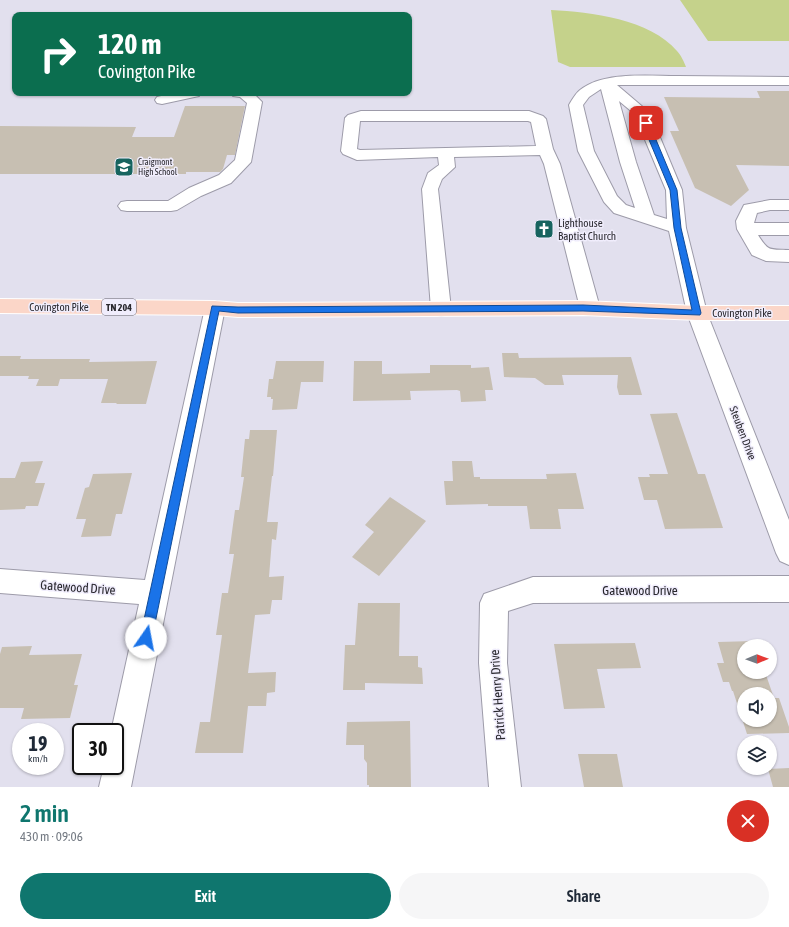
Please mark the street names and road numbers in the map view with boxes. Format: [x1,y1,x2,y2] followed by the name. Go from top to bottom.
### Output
[102,299,136,315] road number: TN 204
[29,301,89,313] street label: Covington Pike
[712,307,772,319] street label: Covington Pike
[727,405,759,461] street label: Steuben Drive
[40,577,116,598] street label: Gatewood Drive
[602,583,678,598] street label: Gatewood Drive
[487,649,508,741] street label: Patrick Henry Drive

